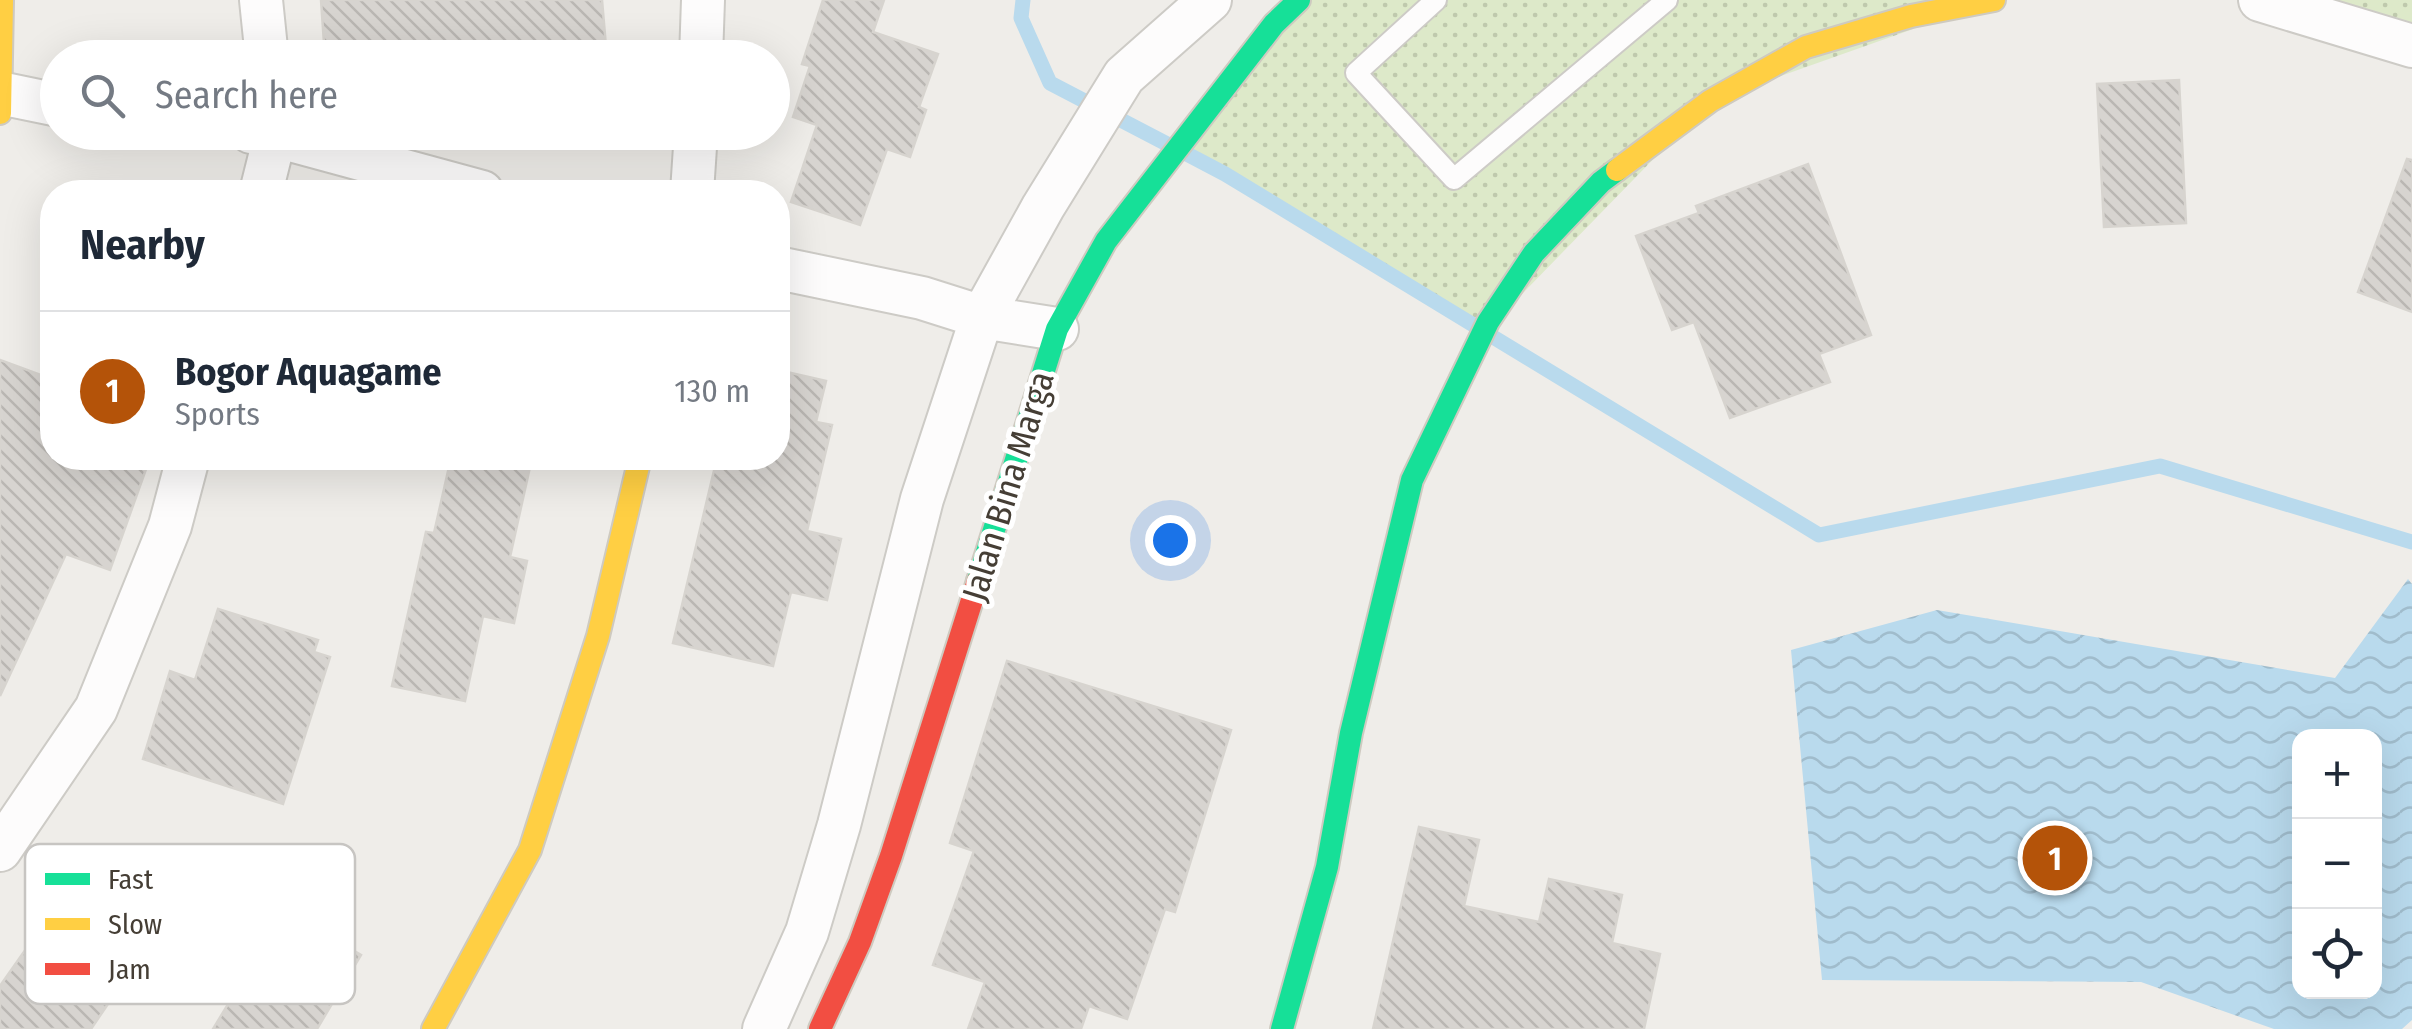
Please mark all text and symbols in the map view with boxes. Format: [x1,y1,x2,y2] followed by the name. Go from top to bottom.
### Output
[40,40,790,150] search box
[75,68,130,123] icon: search
[155,72,338,118] text: Search here
[80,220,205,270] text: Nearby
[175,349,441,395] text: Bogor Aquagame
[953,366,1063,606] street label: Jalan Bina Marga
[106,372,119,410] text: 1
[674,372,750,410] text: 130 m
[175,395,260,433] text: Sports
[1145,515,1196,566] your location
[2292,729,2382,999] map controls
[2292,729,2382,819] button: +
[2292,819,2382,909] button: −
[2022,820,2088,896] pin: 1
[25,844,355,1004] legend
[108,863,154,896] text: Fast
[108,908,162,941] text: Slow
[2292,909,2382,999] button: locate
[108,953,151,986] text: Jam

